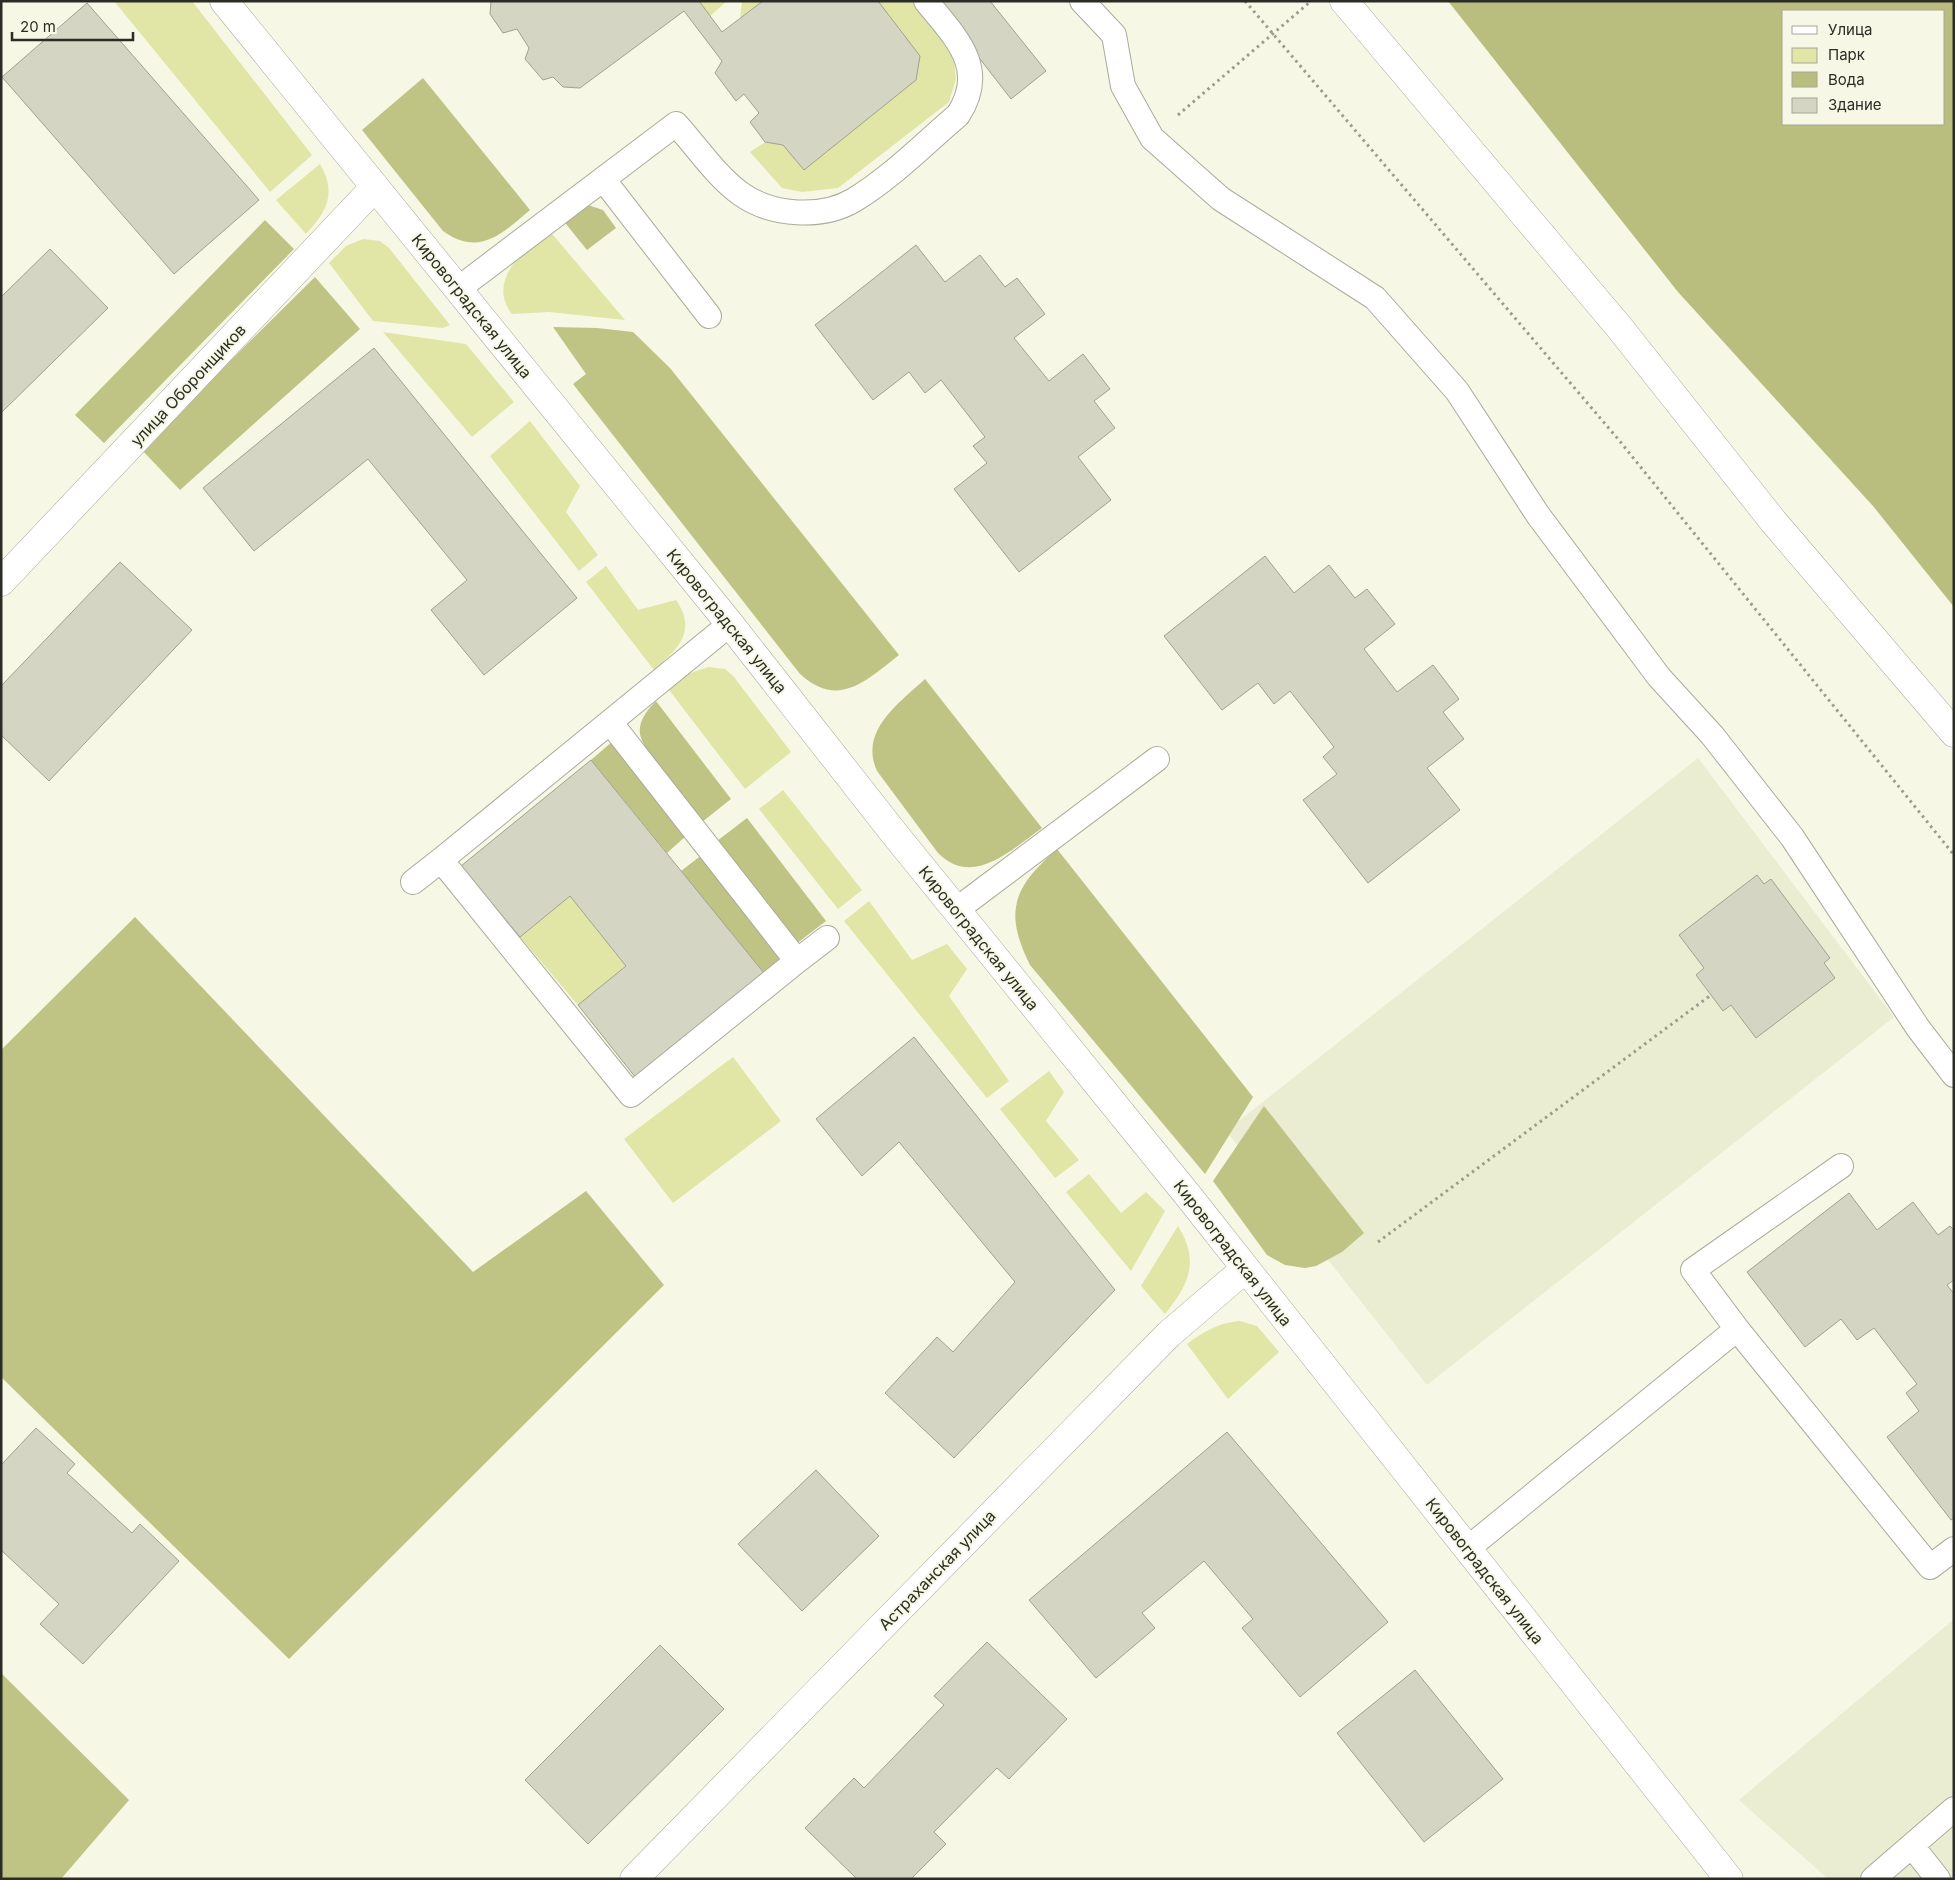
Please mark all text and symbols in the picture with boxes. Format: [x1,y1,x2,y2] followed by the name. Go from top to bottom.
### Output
[12,10,134,42] scale bar
[1782,10,1945,125] legend
[20,17,56,36] text: 20 m
[1828,20,1872,39] text: Улица
[1828,45,1865,64] text: Парк
[1828,70,1865,89] text: Вода
[1828,95,1882,114] text: Здание
[408,230,536,382] street label: Кировоградская улица
[126,320,250,450] street label: улица Оборонщиков
[663,545,791,697] street label: Кировоградская улица
[915,862,1043,1014] street label: Кировоградская улица
[1170,1176,1296,1330] street label: Кировоградская улица
[1422,1494,1548,1648] street label: Кировоградская улица
[874,1506,1000,1634] street label: Астраханская улица

